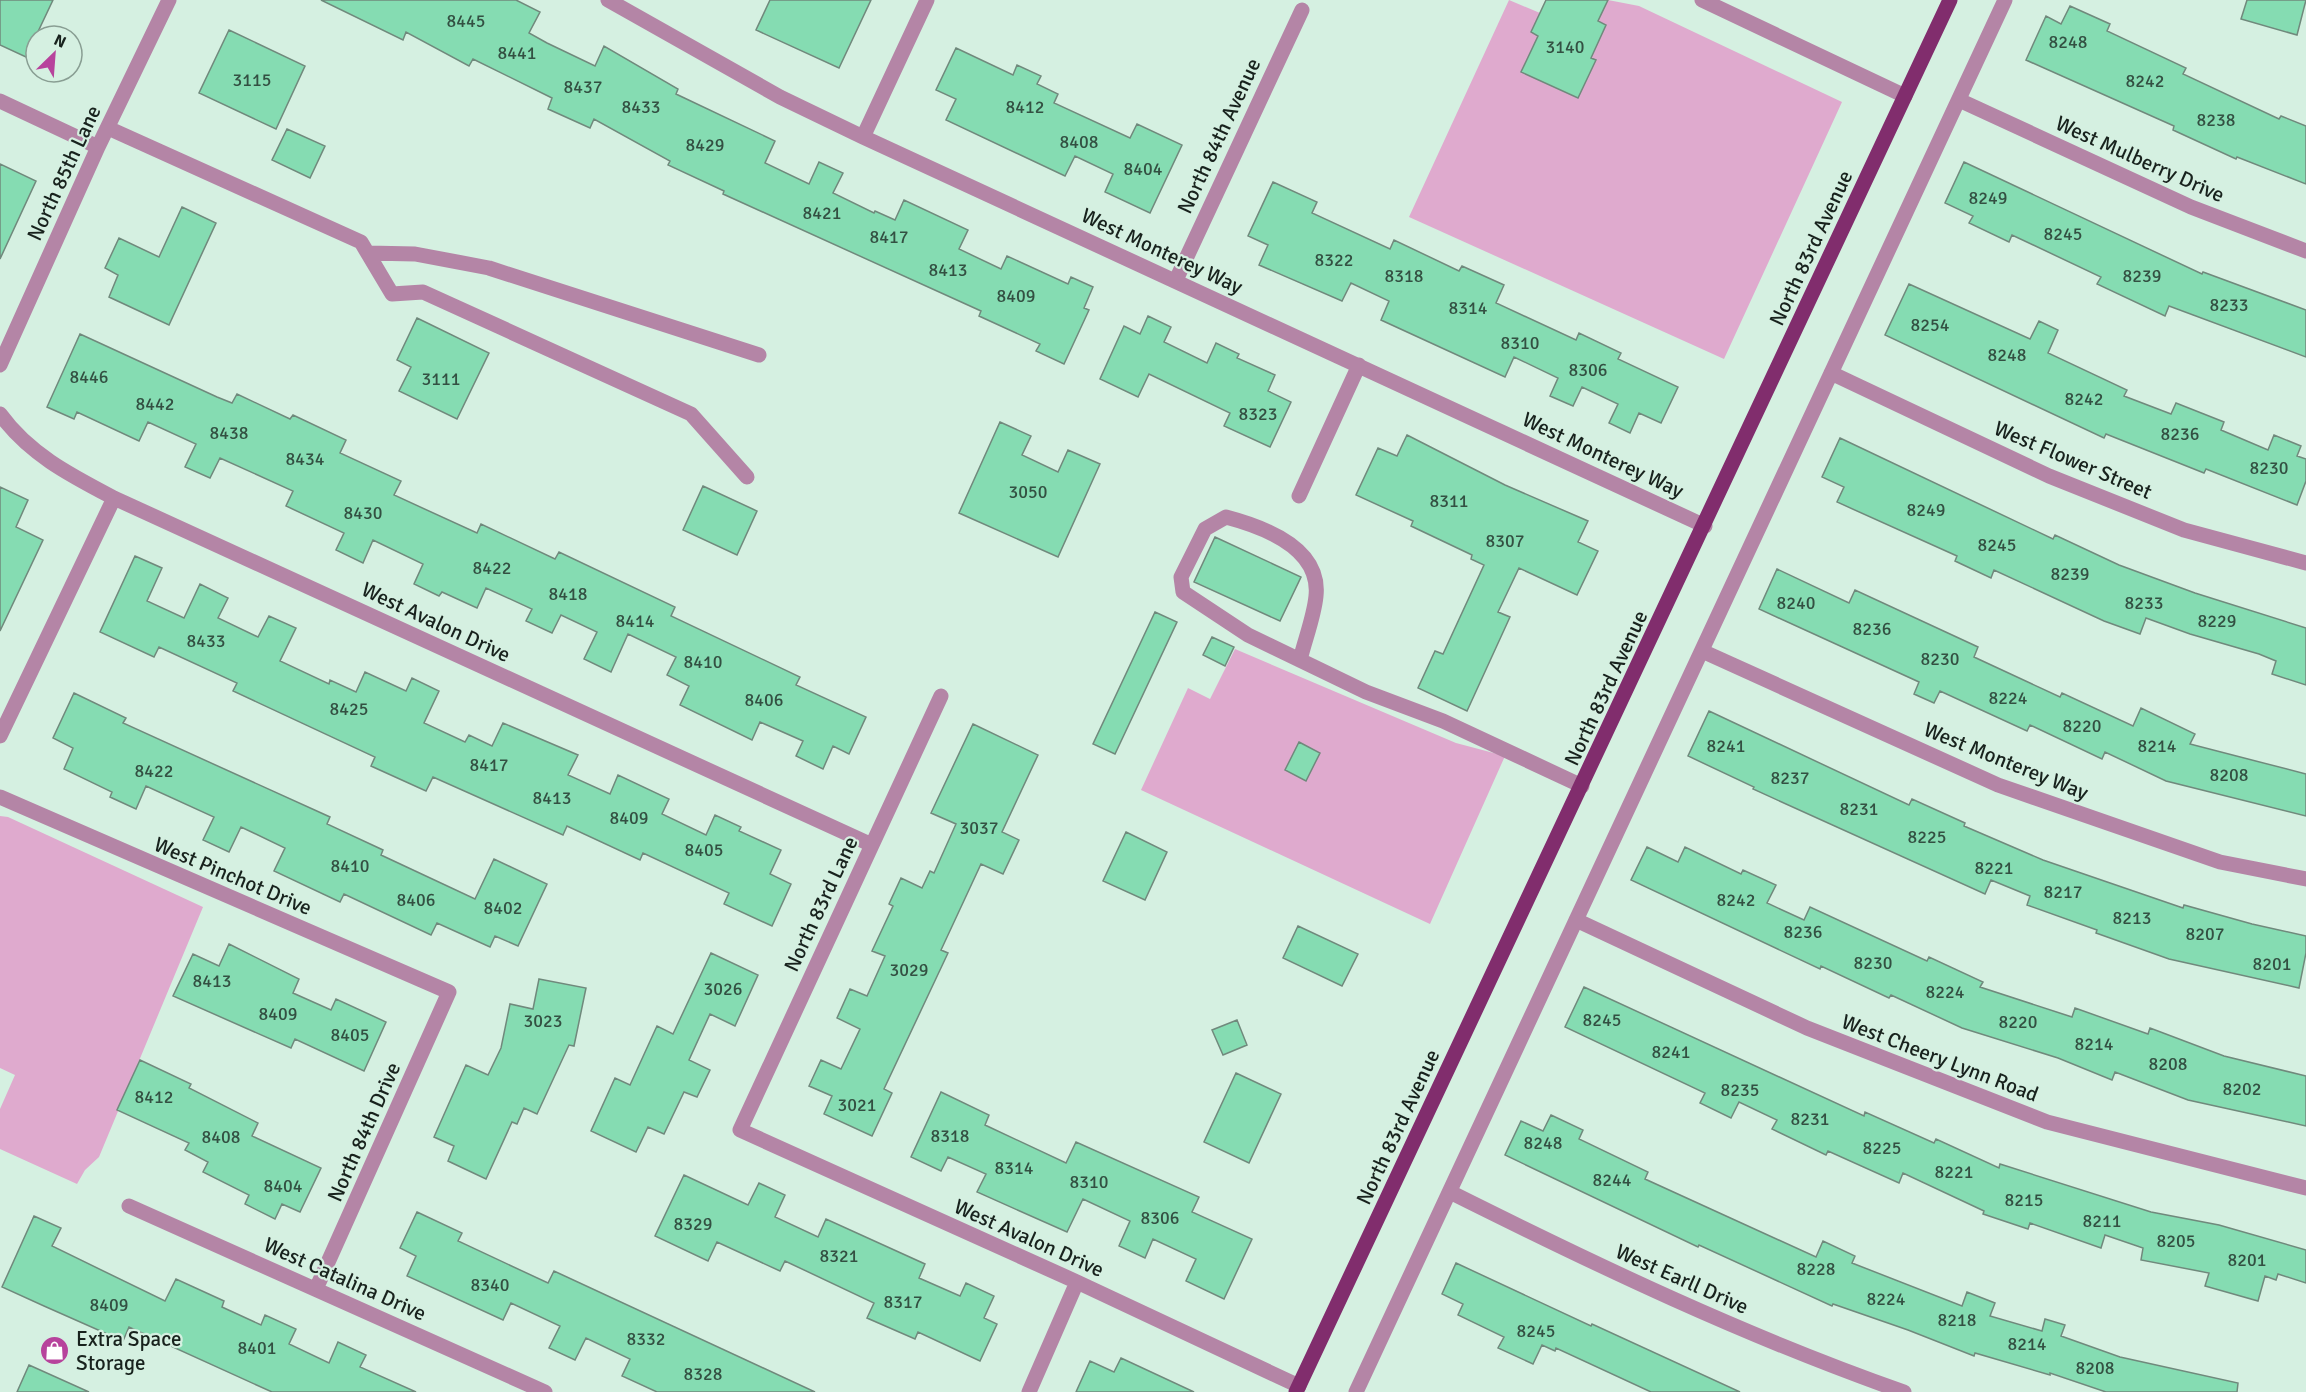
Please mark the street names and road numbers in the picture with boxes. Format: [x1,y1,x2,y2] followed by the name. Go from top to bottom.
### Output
[1172,54,1266,218] street label: North 84th Avenue
[21,101,107,245] street label: North 85th Lane
[2051,110,2229,208] street label: West Mulberry Drive
[1764,166,1858,330] street label: North 83rd Avenue
[1077,202,1247,300] street label: West Monterey Way
[1518,406,1688,504] street label: West Monterey Way
[1990,415,2156,505] street label: West Flower Street
[357,576,515,668] street label: West Avalon Drive
[1559,606,1653,770] street label: North 83rd Avenue
[1920,716,2092,806] street label: West Monterey Way
[150,831,316,921] street label: West Pinchot Drive
[778,832,864,976] street label: North 83rd Lane
[1838,1008,2042,1108] street label: West Cheery Lynn Road
[1351,1045,1445,1209] street label: North 83rd Avenue
[322,1058,406,1206] street label: North 84th Drive
[950,1193,1108,1283] street label: West Avalon Drive
[260,1232,430,1326] street label: West Catalina Drive
[1612,1238,1752,1320] street label: West Earll Drive

